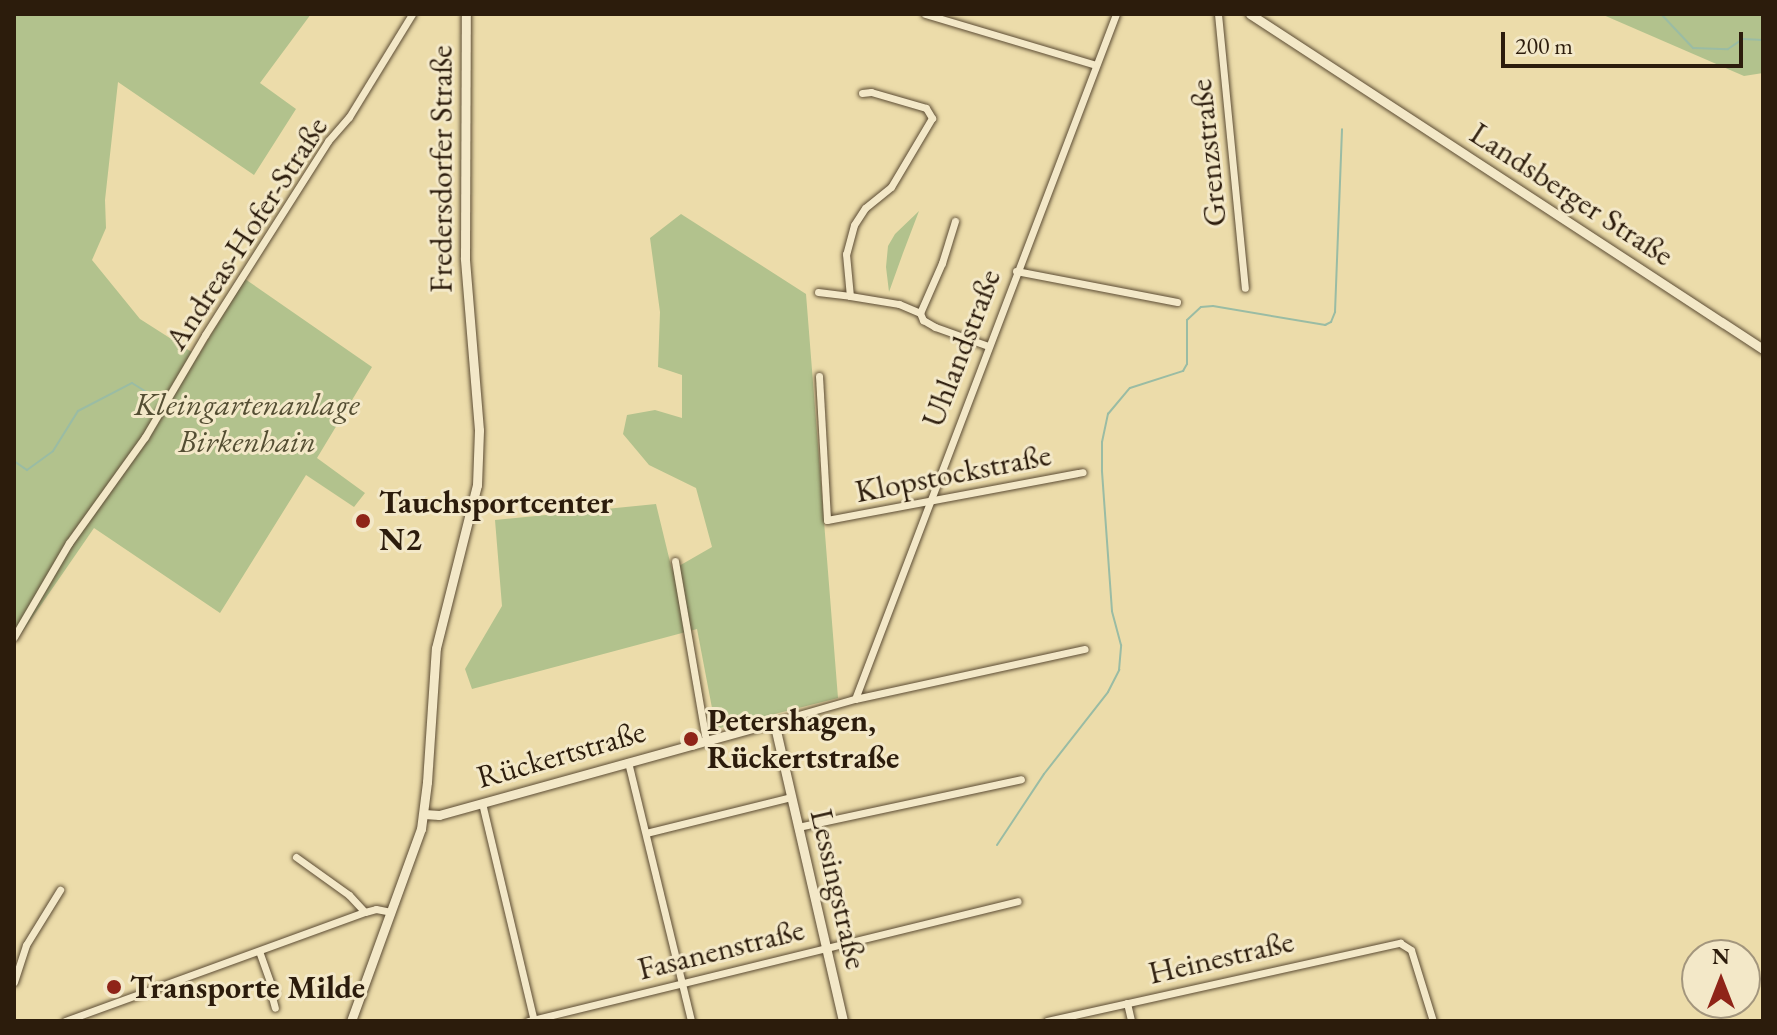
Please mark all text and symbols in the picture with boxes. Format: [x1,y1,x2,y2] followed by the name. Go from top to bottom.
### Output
[1505,16,1747,66] scale bar
[1515,30,1573,61] text: 200 m
[422,45,460,293] street label: Fredersdorfer Straße
[1181,77,1235,229] street label: Grenzstraße
[156,109,336,357] street label: Andreas-Hofer-Straße
[1463,114,1681,274] street label: Landsberger Straße
[913,264,1009,432] street label: Uhlandstraße
[134,386,360,461] park label: Kleingartenanlage Birkenhain
[852,435,1054,511] street label: Klopstockstraße
[379,484,613,559] place label: Tauchsportcenter N2
[354,512,372,530] marker: Tauchsportcenter N2
[707,702,899,777] place label: Petershagen, Rückertstraße
[472,712,650,796] street label: Rückertstraße
[682,730,700,748] marker: Petershagen, Rückertstraße
[802,805,876,973] street label: Lessingstraße
[634,910,808,988] street label: Fasanenstraße
[1145,922,1297,992] street label: Heinestraße
[1681,939,1761,1019] north arrow
[1712,942,1730,971] text: N
[130,968,365,1006] place label: Transporte Milde
[105,978,123,996] marker: Transporte Milde

